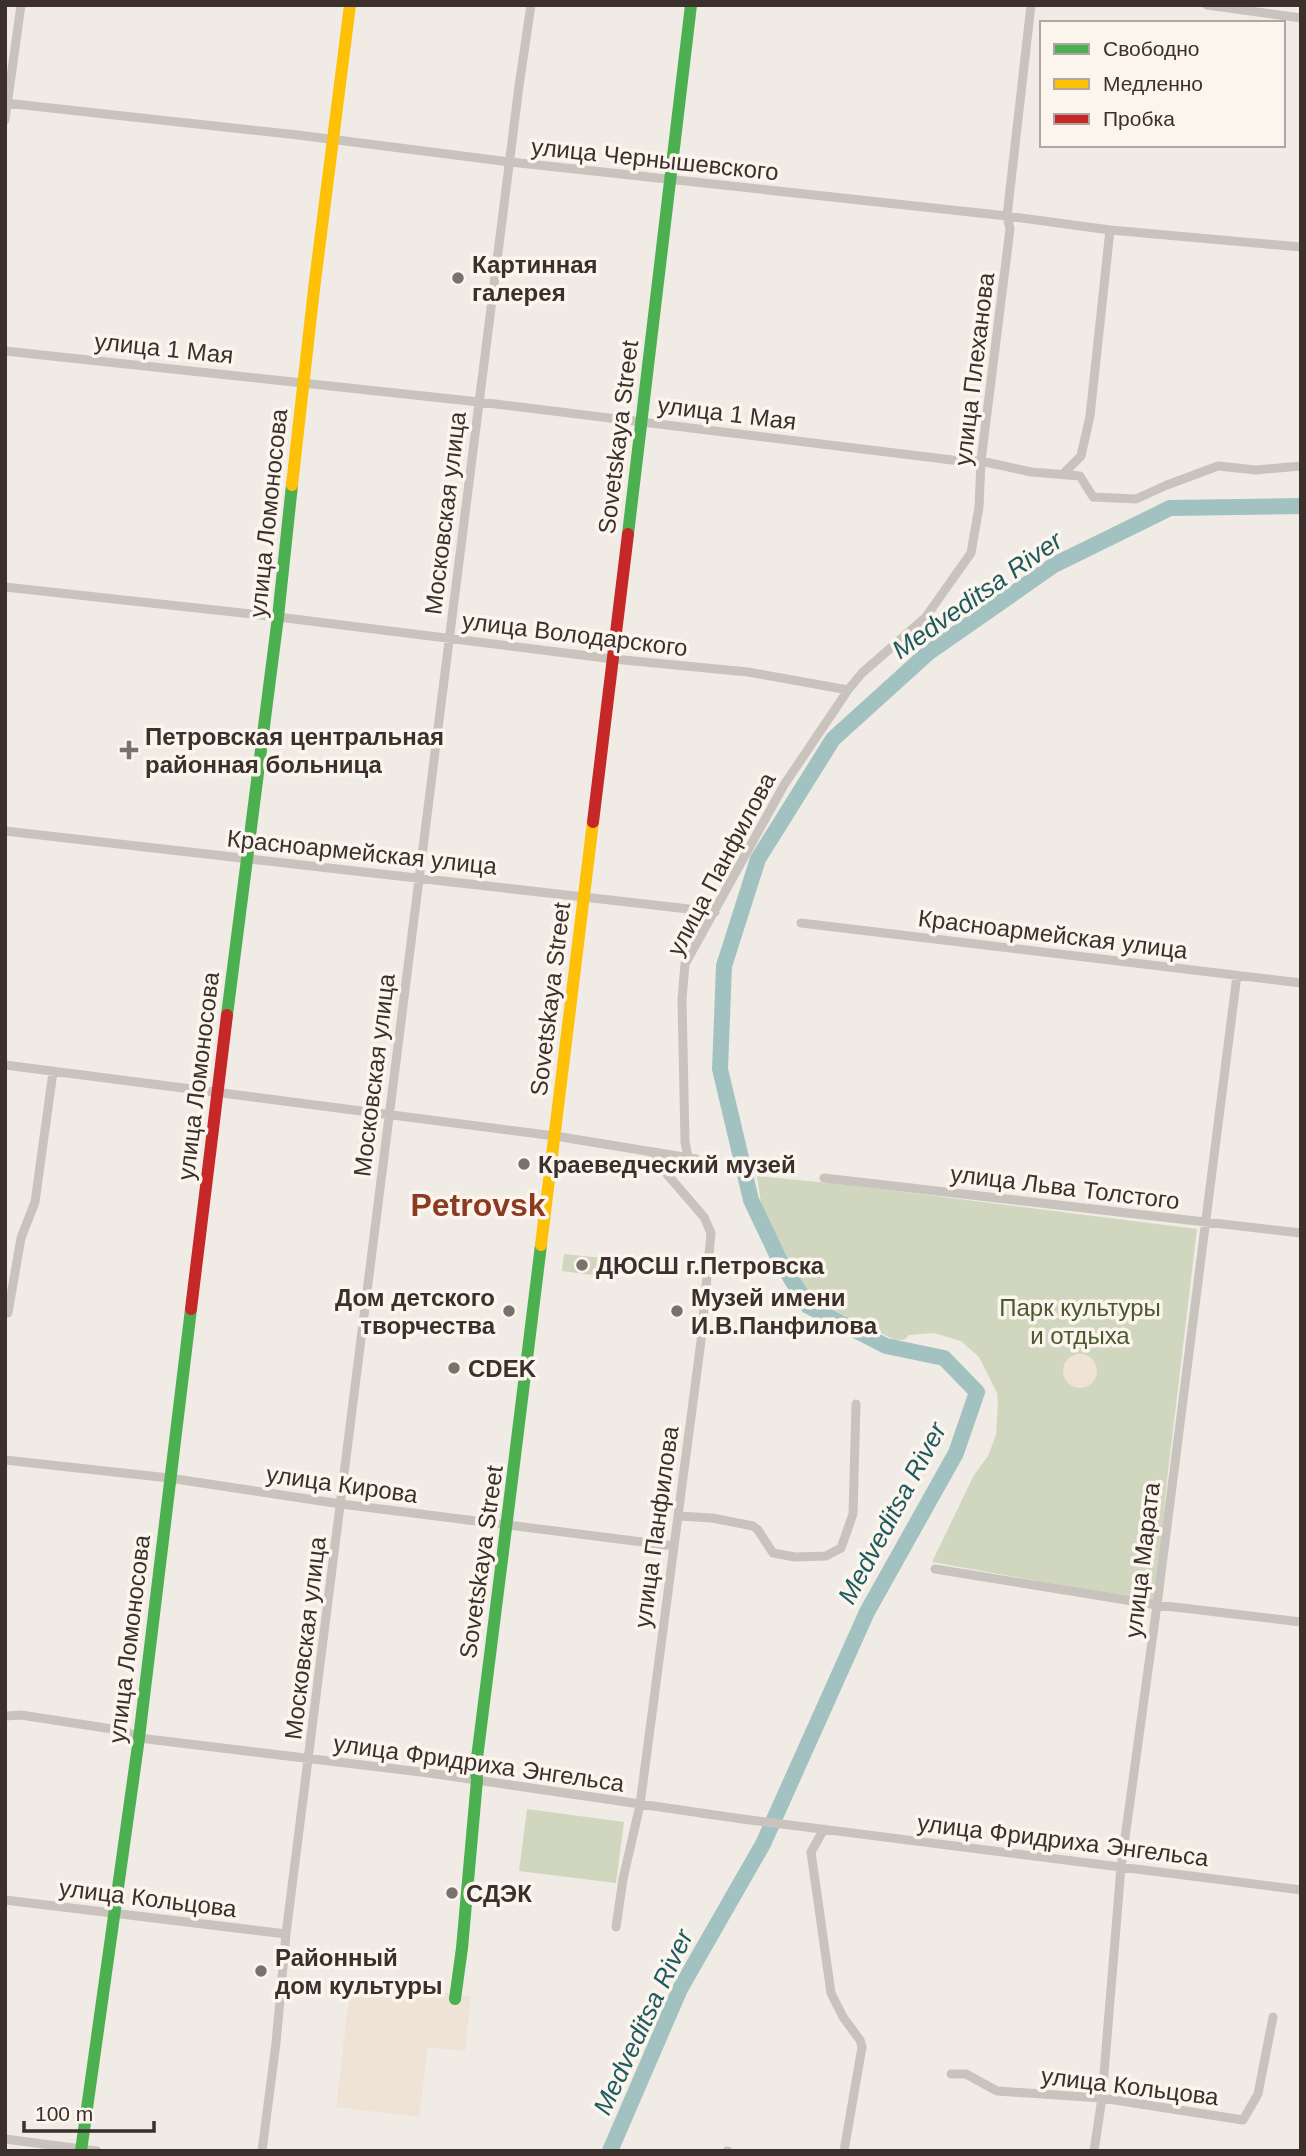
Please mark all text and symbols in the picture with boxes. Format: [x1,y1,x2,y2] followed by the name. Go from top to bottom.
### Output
[1040,21,1285,147] legend
[1103,37,1200,60] text: Свободно
[1103,72,1203,95] text: Медленно
[1103,107,1175,130] text: Пробка
[530,133,780,185] street label: улица Чернышевского
[472,251,597,306] place label: Картинная галерея
[450,270,466,286] marker: Картинная галерея
[949,270,999,467] street label: улица Плеханова
[93,327,235,369] street label: улица 1 Мая
[593,338,643,535] street label: Sovetskaya Street
[656,391,798,435] street label: улица 1 Мая
[244,407,292,619] street label: улица Ломоносова
[419,409,471,616] street label: Московская улица
[886,524,1069,665] water label: Medveditsa River
[461,607,689,661] street label: улица Володарского
[145,723,444,778] place label: Петровская центральная районная больница
[119,740,139,760] marker: Петровская центральная районная больница
[661,767,781,960] street label: улица Панфилова
[226,824,499,880] street label: Красноармейская улица
[525,900,575,1097] street label: Sovetskaya Street
[917,904,1190,964] street label: Красноармейская улица
[172,970,224,1182] street label: улица Ломоносова
[348,971,400,1178] street label: Московская улица
[538,1151,796,1178] place label: Краеведческий музей
[516,1156,532,1172] marker: Краеведческий музей
[949,1160,1181,1214] street label: улица Льва Толстого
[410,1187,546,1223] district label: Petrovsk
[596,1252,825,1279] place label: ДЮСШ г.Петровска
[574,1257,590,1273] marker: ДЮСШ г.Петровска
[335,1284,496,1339] place label: Дом детского творчества
[691,1284,878,1339] place label: Музей имени И.В.Панфилова
[999,1294,1161,1349] park label: Парк культуры и отдыха
[501,1303,517,1319] marker: Дом детского творчества
[669,1303,685,1319] marker: Музей имени И.В.Панфилова
[468,1355,537,1382] place label: CDEK
[446,1360,462,1376] marker: CDEK
[832,1416,953,1609] water label: Medveditsa River
[628,1424,684,1629] street label: улица Панфилова
[265,1460,420,1508] street label: улица Кирова
[454,1463,508,1660] street label: Sovetskaya Street
[1119,1480,1165,1639] street label: улица Марата
[103,1533,155,1745] street label: улица Ломоносова
[279,1534,331,1741] street label: Московская улица
[332,1729,627,1797] street label: улица Фридриха Энгельса
[916,1809,1211,1871] street label: улица Фридриха Энгельса
[58,1874,239,1922] street label: улица Кольцова
[466,1880,532,1907] place label: СДЭК
[444,1885,460,1901] marker: СДЭК
[587,1923,700,2119] water label: Medveditsa River
[275,1944,442,1999] place label: Районный дом культуры
[253,1963,269,1979] marker: Районный дом культуры
[1040,2062,1221,2110] street label: улица Кольцова
[24,2090,154,2134] scale bar
[35,2102,93,2125] text: 100 m

